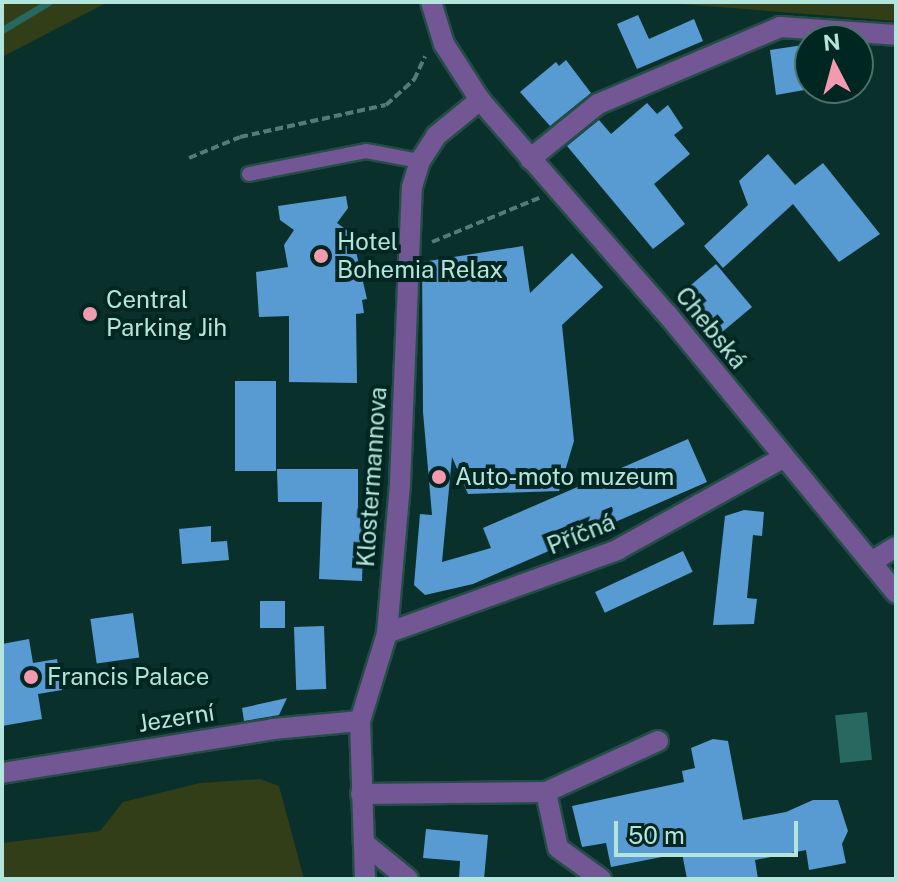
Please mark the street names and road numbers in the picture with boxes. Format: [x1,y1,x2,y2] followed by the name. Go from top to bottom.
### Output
[669,281,753,375] street label: Chebská
[351,386,393,568] street label: Klostermannova
[543,507,619,561] street label: Příčná
[136,698,216,738] street label: Jezerní

